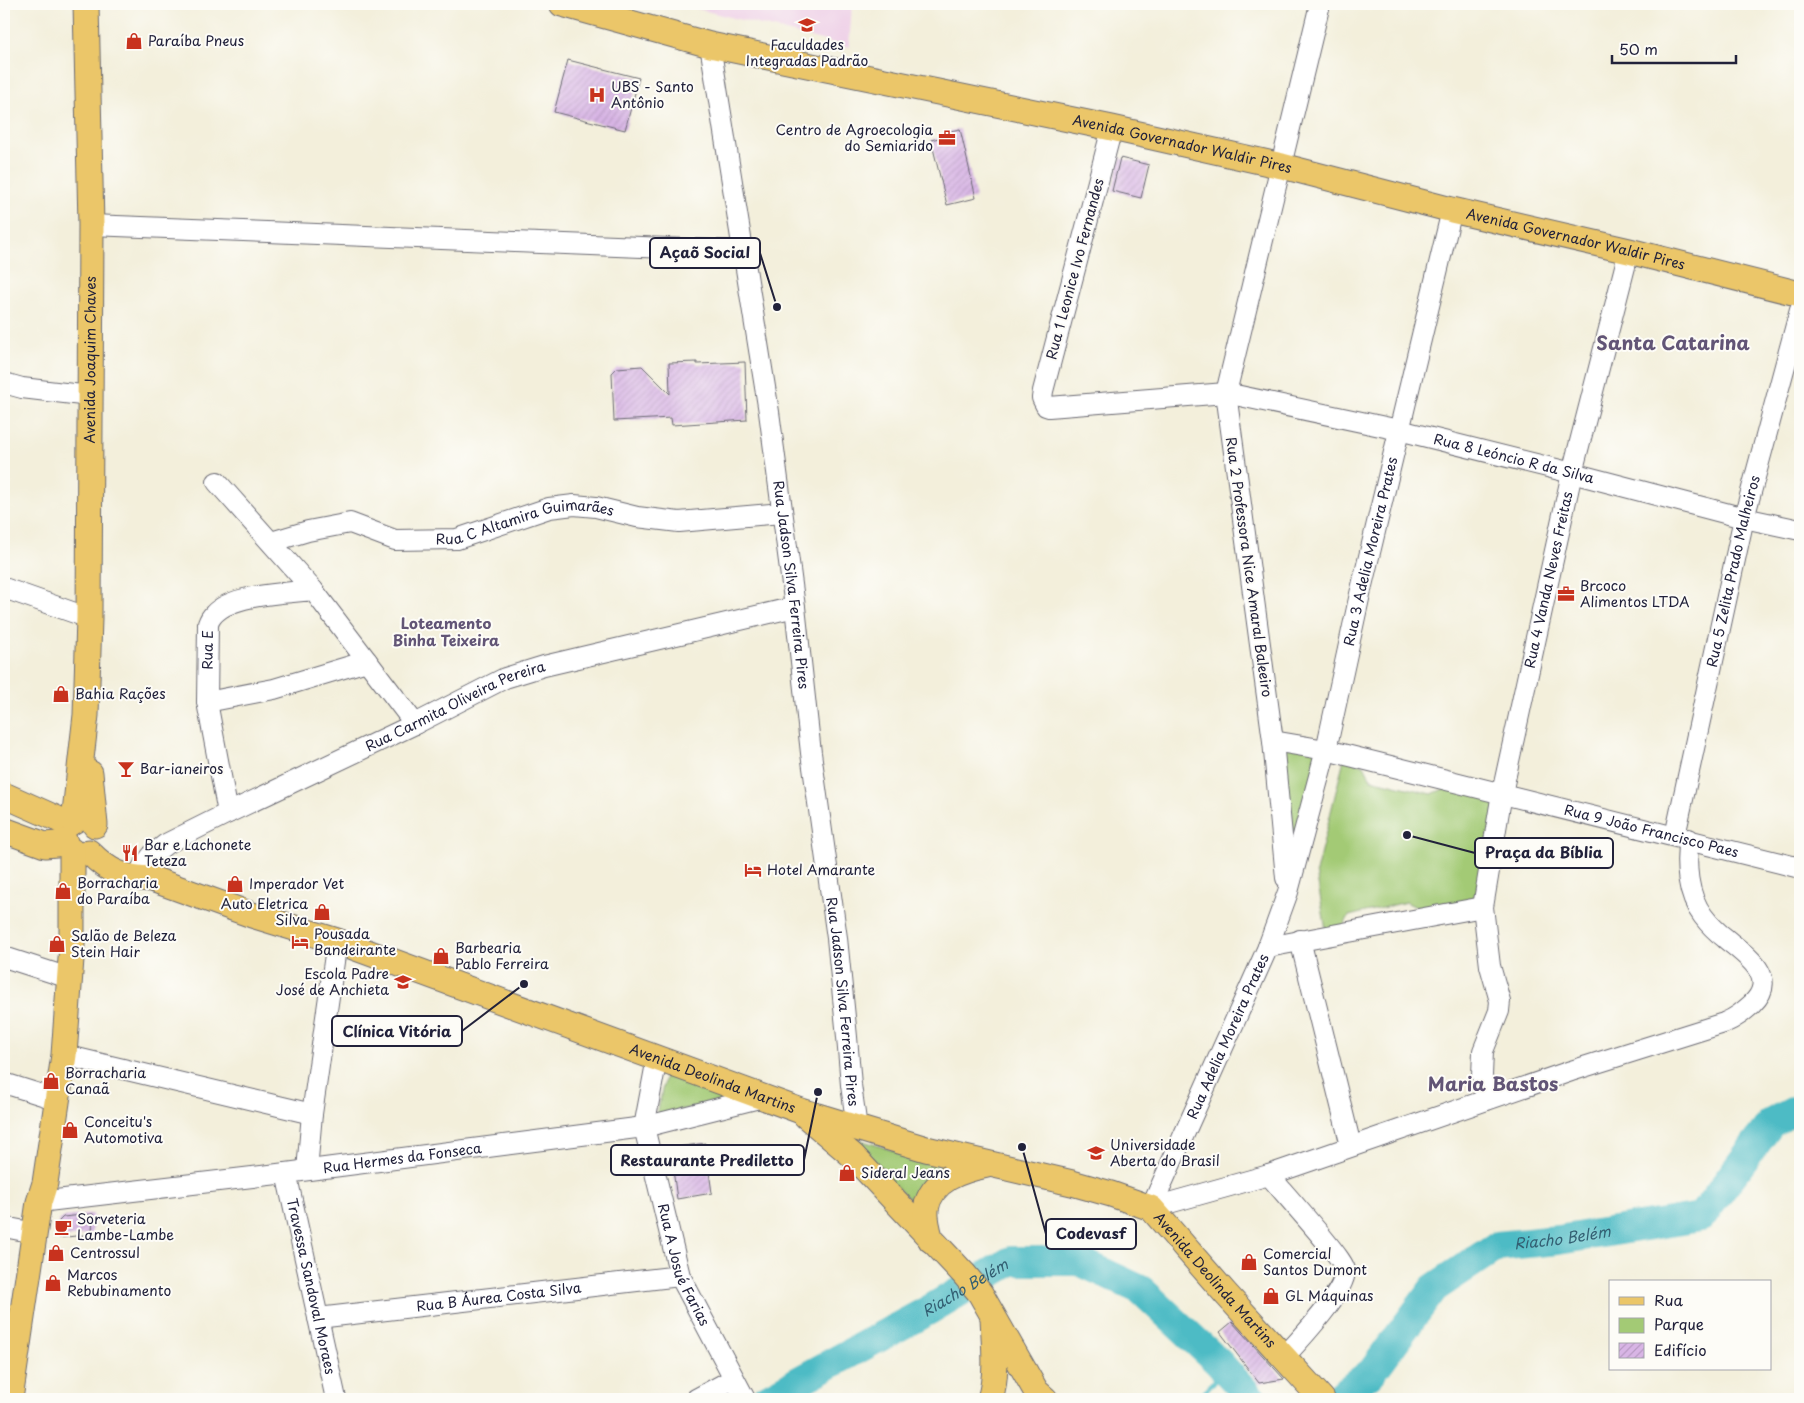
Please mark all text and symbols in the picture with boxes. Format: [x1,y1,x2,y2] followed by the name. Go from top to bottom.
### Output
[797,15,817,35] school or university icon: Faculdades Integradas Padrão
[148,30,244,51] place label: Paraíba Pneus
[124,31,144,51] shop icon: Paraíba Pneus
[1612,32,1735,64] scale bar
[746,34,868,71] place label: Faculdades Integradas Padrão
[1619,37,1658,60] text: 50 m
[611,76,694,113] place label: UBS - Santo Antônio
[587,85,607,105] hospital icon: UBS - Santo Antônio
[1071,109,1294,178] street label: Avenida Governador Waldir Pires
[776,119,933,156] place label: Centro de Agroecologia do Semiarido
[937,128,957,148] office icon: Centro de Agroecologia do Semiarido
[1040,176,1109,362] street label: Rua 1 Leonice Ivo Fernandes
[1464,203,1687,275] street label: Avenida Governador Waldir Pires
[650,238,760,268] callout: Açaõ Social
[660,240,750,263] text: Açaõ Social
[79,276,101,444] street label: Avenida Joaquim Chaves
[1596,328,1750,356] district label: Santa Catarina
[1432,428,1597,488] street label: Rua 8 Leóncio R da Silva
[1221,435,1278,699] street label: Rua 2 Professora Nice Amaral Baleeiro
[1338,455,1402,648] street label: Rua 3 Adelia Moreira Prates
[1701,473,1765,669] street label: Rua 5 Zelita Prado Malheiros
[768,479,815,690] street label: Rua Jadson Silva Ferreira Pires
[1519,490,1578,670] street label: Rua 4 Vanda Neves Freitas
[435,494,616,550] street label: Rua C Altamira Guimarães
[1580,575,1690,612] place label: Brcoco Alimentos LTDA
[1556,584,1576,604] office icon: Brcoco Alimentos LTDA
[393,611,500,651] district label: Loteamento Binha Teixeira
[196,630,218,670] street label: Rua E
[362,655,548,756] street label: Rua Carmita Oliveira Pereira
[75,683,166,704] place label: Bahia Rações
[51,684,71,704] shop icon: Bahia Rações
[140,758,223,779] place label: Bar-ianeiros
[116,759,136,779] bar icon: Bar-ianeiros
[1562,799,1741,862] street label: Rua 9 João Francisco Paes
[144,834,252,871] place label: Bar e Lachonete Teteza
[1475,838,1613,868] callout: Praça da Bíblia
[1485,840,1604,863] text: Praça da Bíblia
[120,843,140,863] restaurant icon: Bar e Lachonete Teteza
[767,859,876,880] place label: Hotel Amarante
[743,860,763,880] hotel icon: Hotel Amarante
[77,872,158,909] place label: Borracharia do Paraíba
[249,873,344,894] place label: Imperador Vet
[225,874,245,894] shop icon: Imperador Vet
[53,881,73,901] shop icon: Borracharia do Paraíba
[221,893,308,930] place label: Auto Eletrica Silva
[821,896,865,1107] street label: Rua Jadson Silva Ferreira Pires
[312,902,332,922] shop icon: Auto Eletrica Silva
[314,923,397,960] place label: Pousada Bandeirante
[71,925,177,962] place label: Salão de Beleza Stein Hair
[290,932,310,952] hotel icon: Pousada Bandeirante
[47,934,67,954] shop icon: Salão de Beleza Stein Hair
[455,937,549,974] place label: Barbearia Pablo Ferreira
[431,946,451,966] shop icon: Barbearia Pablo Ferreira
[1181,950,1274,1122] street label: Rua Adelia Moreira Prates
[276,963,389,1000] place label: Escola Padre José de Anchieta
[393,972,413,992] school or university icon: Escola Padre José de Anchieta
[332,1016,462,1046] callout: Clínica Vitória
[343,1019,452,1042] text: Clínica Vitória
[627,1038,799,1118] street label: Avenida Deolinda Martins
[65,1062,146,1099] place label: Borracharia Canaã
[1428,1069,1558,1097] district label: Maria Bastos
[41,1071,61,1091] shop icon: Borracharia Canaã
[84,1111,163,1148] place label: Conceitu's Automotiva
[60,1120,80,1140] shop icon: Conceitu's Automotiva
[1110,1134,1220,1171] place label: Universidade Aberta do Brasil
[322,1137,483,1178] street label: Rua Hermes da Fonseca
[1086,1143,1106,1163] school or university icon: Universidade Aberta do Brasil
[611,1145,804,1175] callout: Restaurante Prediletto
[620,1148,794,1171] text: Restaurante Prediletto
[861,1162,950,1183] place label: Sideral Jeans
[837,1163,857,1183] shop icon: Sideral Jeans
[282,1196,341,1376] street label: Travessa Sandoval Moraes
[653,1201,715,1329] street label: Rua A Josué Farias
[1149,1207,1281,1352] street label: Avenida Deolinda Martins
[77,1208,174,1245] place label: Sorveteria Lambe-Lambe
[53,1217,73,1237] cafe icon: Sorveteria Lambe-Lambe
[1046,1219,1136,1249] callout: Codevasf
[1513,1219,1612,1254] water label: Riacho Belém
[1056,1221,1128,1244] text: Codevasf
[70,1242,140,1263] place label: Centrossul
[46,1243,66,1263] shop icon: Centrossul
[1263,1243,1367,1280] place label: Comercial Santos Dumont
[917,1252,1012,1322] water label: Riacho Belém
[1239,1252,1259,1272] shop icon: Comercial Santos Dumont
[67,1264,171,1301] place label: Marcos Rebubinamento
[43,1273,63,1293] shop icon: Marcos Rebubinamento
[415,1276,583,1317] street label: Rua B Áurea Costa Silva
[1609,1280,1772,1370] legend
[1285,1285,1374,1306] place label: GL Máquinas
[1261,1286,1281,1306] shop icon: GL Máquinas
[1654,1288,1683,1311] text: Rua
[1654,1312,1704,1335] text: Parque
[1654,1338,1707,1361] text: Edifício

